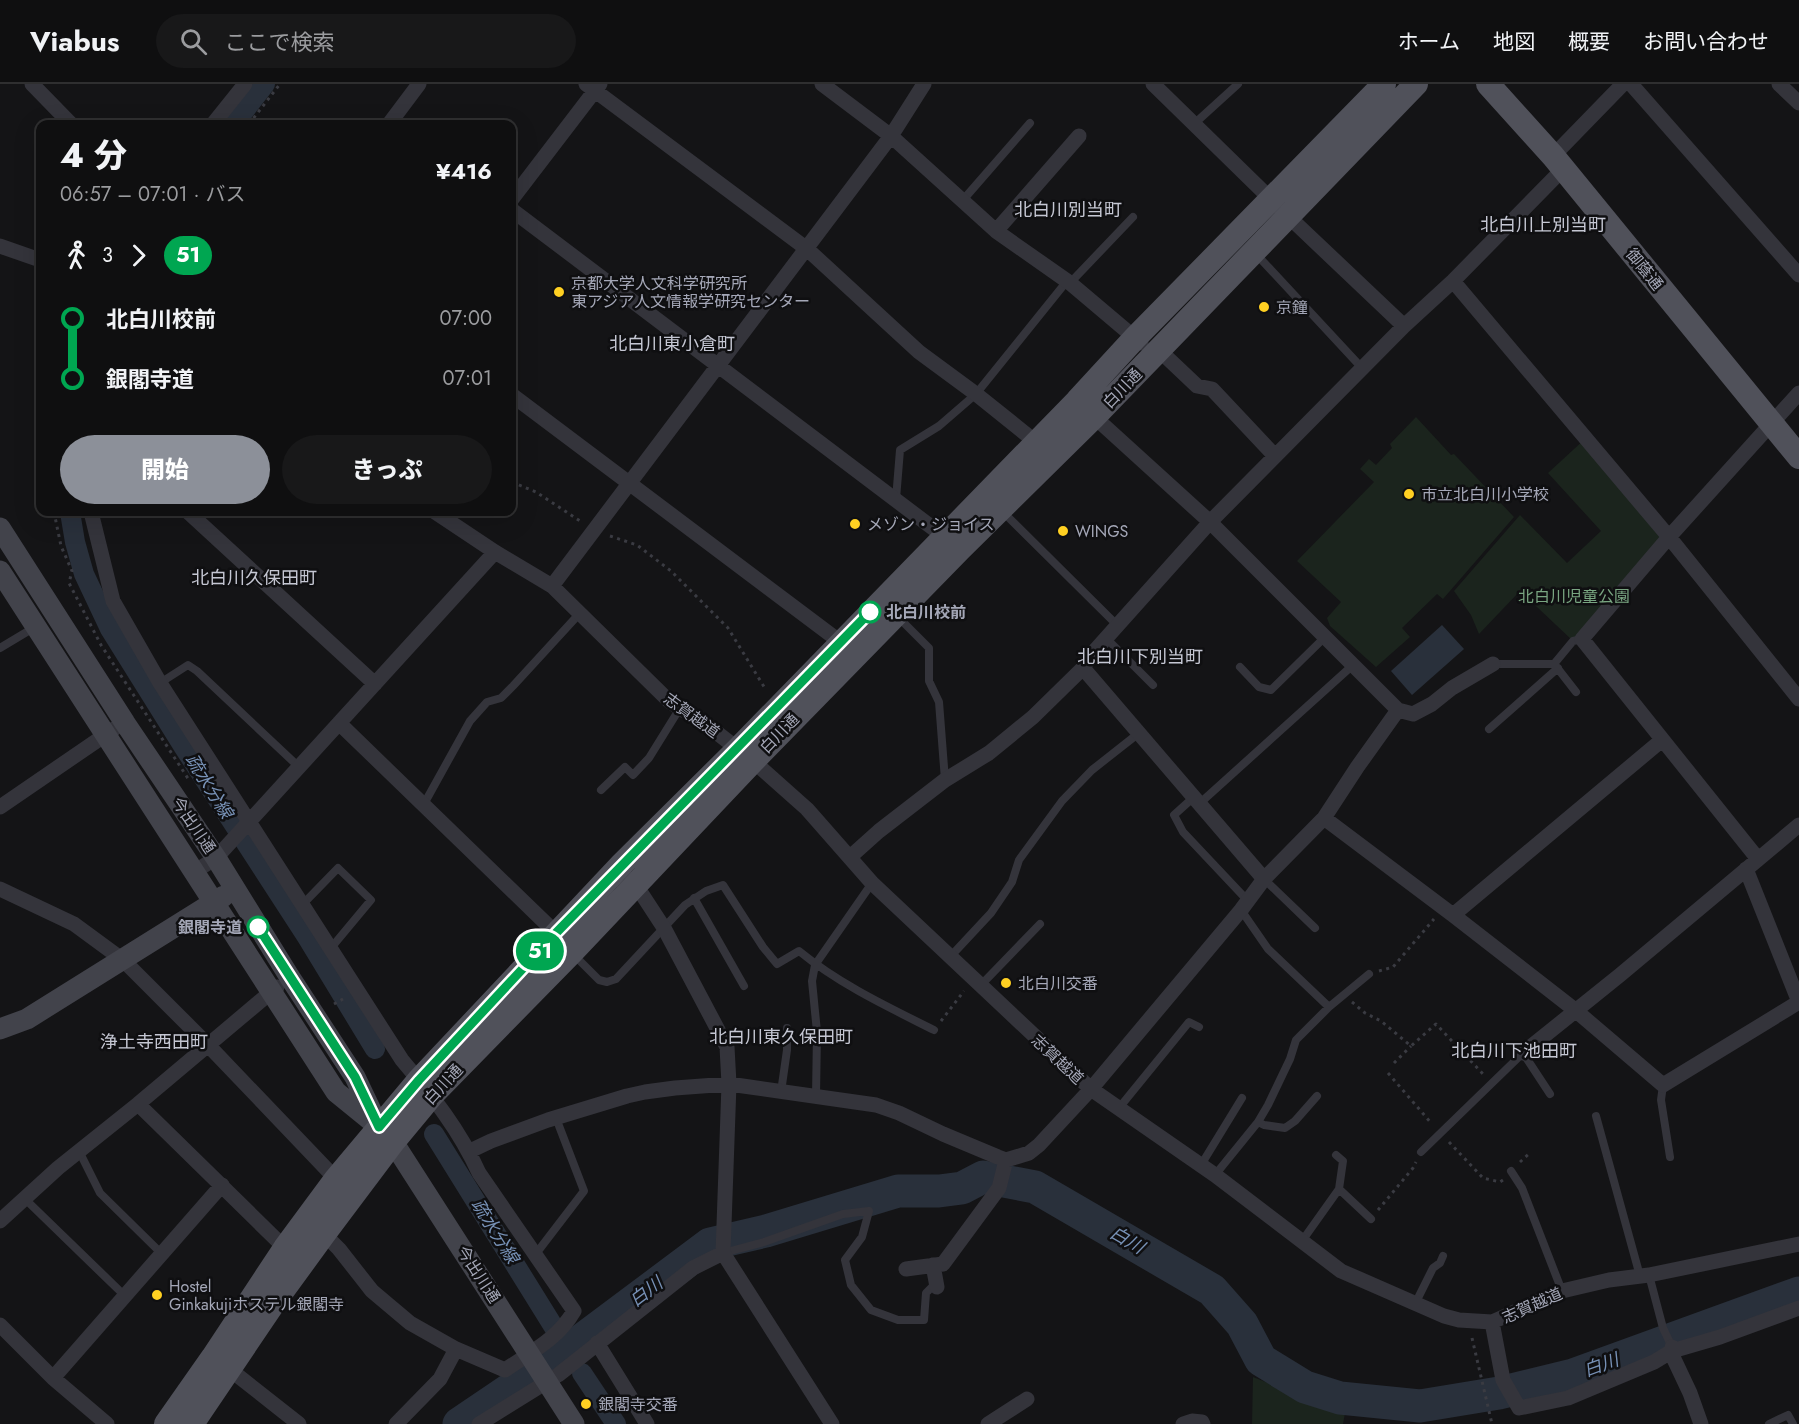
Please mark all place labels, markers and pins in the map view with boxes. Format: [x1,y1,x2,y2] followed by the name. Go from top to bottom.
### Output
[571,272,810,313] place label: 京都大学人文科学研究所 東アジア人文情報学研究センター
[552,285,566,299] marker: 京都大学人文科学研究所 東アジア人文情報学研究センター
[1276,296,1308,319] place label: 京鐘
[1257,300,1271,314] marker: 京鐘
[1421,483,1549,506] place label: 市立北白川小学校
[1402,487,1416,501] marker: 市立北白川小学校
[867,513,995,536] place label: メゾン・ジョイス
[848,517,862,531] marker: メゾン・ジョイス
[1075,520,1129,543] place label: WINGS
[1056,524,1070,538] marker: WINGS
[859,601,881,623] marker: 北白川校前
[886,601,966,624] place label: 北白川校前
[178,916,242,939] place label: 銀閣寺道
[247,916,269,938] marker: 銀閣寺道
[1018,972,1098,995] place label: 北白川交番
[999,976,1013,990] marker: 北白川交番
[169,1275,344,1316] place label: Hostel Ginkakujiホステル銀閣寺
[150,1288,164,1302] marker: Hostel Ginkakujiホステル銀閣寺
[598,1393,678,1416] place label: 銀閣寺交番
[579,1397,593,1411] marker: 銀閣寺交番

